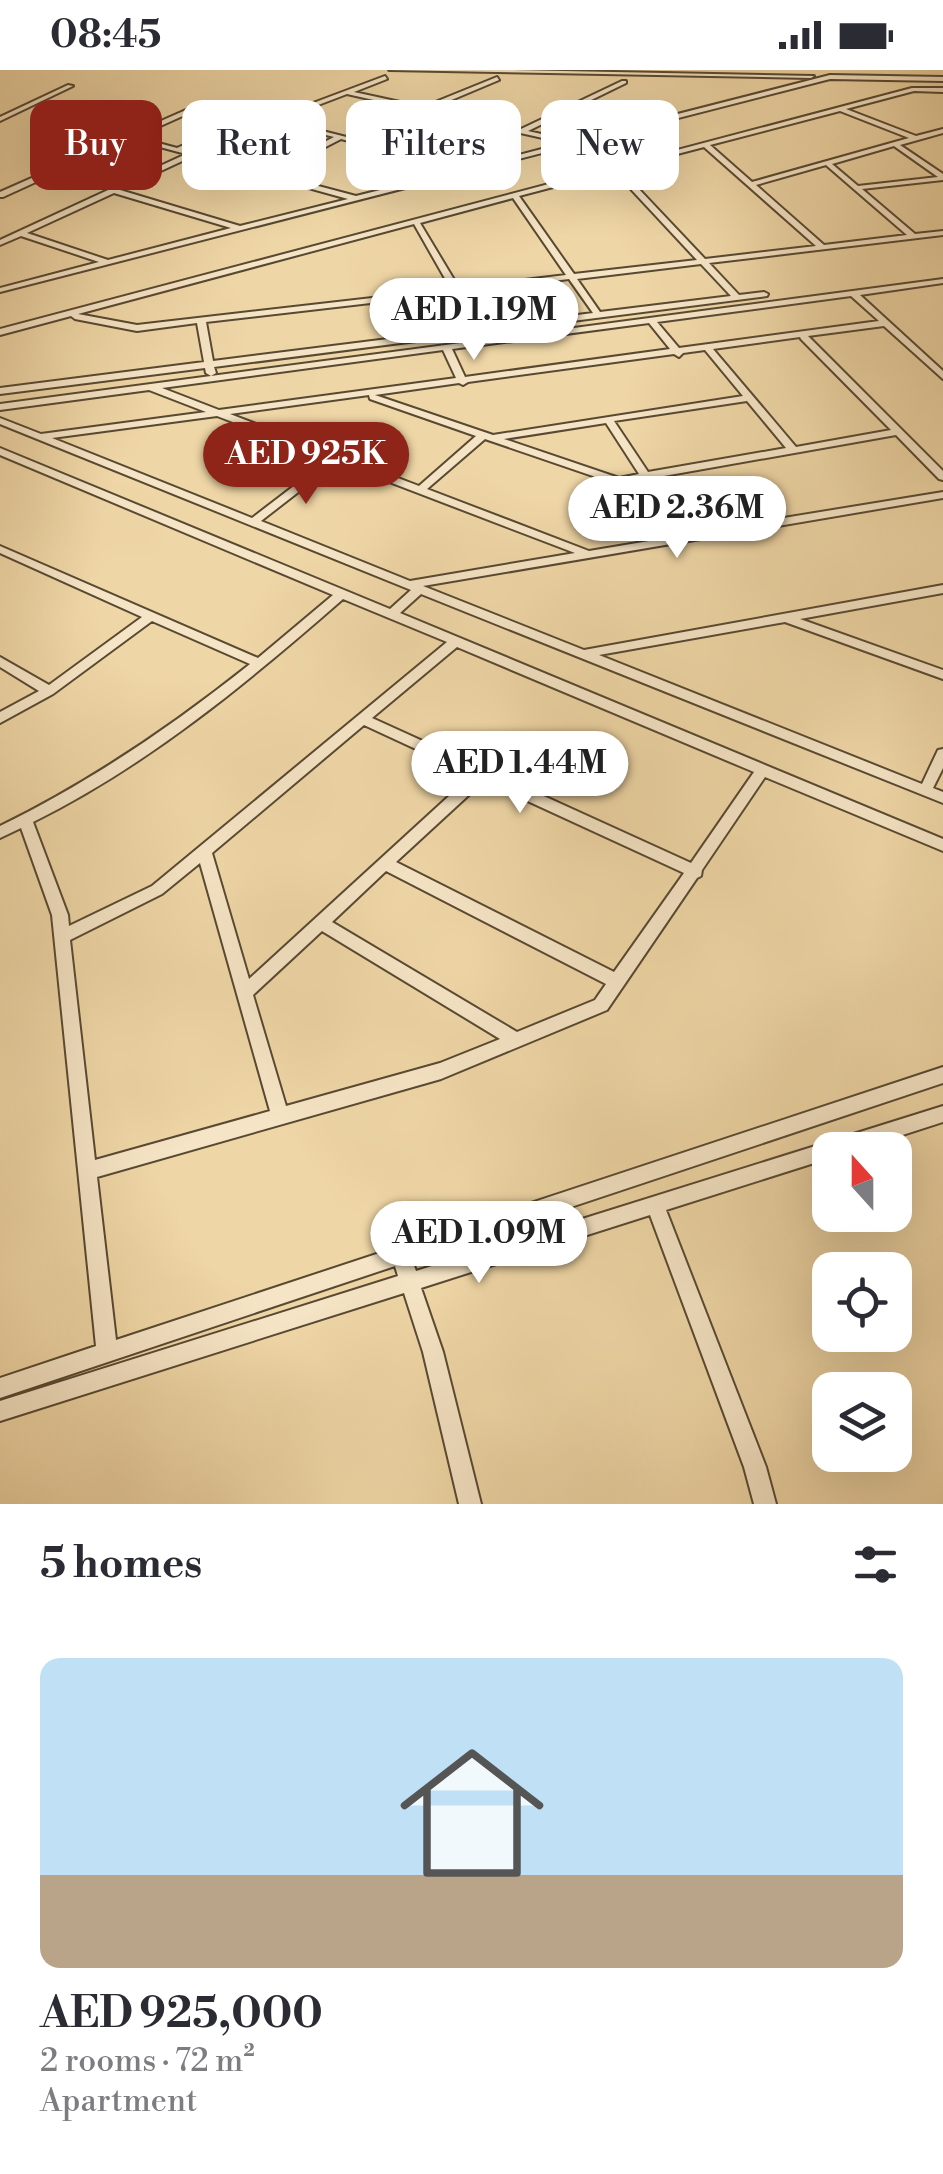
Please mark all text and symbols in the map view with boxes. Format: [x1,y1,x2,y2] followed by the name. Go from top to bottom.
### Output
[50,12,161,59] text: 08:45
[30,100,162,190] chip: Buy
[182,100,326,190] chip: Rent
[346,100,521,190] chip: Filters
[541,100,679,190] chip: New
[360,278,588,363] pin: AED 1.19M
[391,290,557,330] text: AED 1.19M
[203,422,409,507] pin: AED 925K
[225,434,387,474] text: AED 925K
[563,476,791,561] pin: AED 2.36M
[590,488,764,528] text: AED 2.36M
[406,731,634,816] pin: AED 1.44M
[433,743,607,783] text: AED 1.44M
[812,1132,912,1232] north arrow
[812,1132,912,1472] map controls
[365,1201,593,1286] pin: AED 1.09M
[392,1213,566,1253] text: AED 1.09M
[812,1252,912,1352] button: locate
[812,1372,912,1472] button: layers
[848,1537,903,1592] icon: filters
[40,1538,202,1591] text: 5 homes
[382,1723,562,1903] icon: home
[40,1988,323,2041] text: AED 925,000
[40,2041,255,2081] text: 2 rooms · 72 m²
[40,2081,197,2121] text: Apartment

